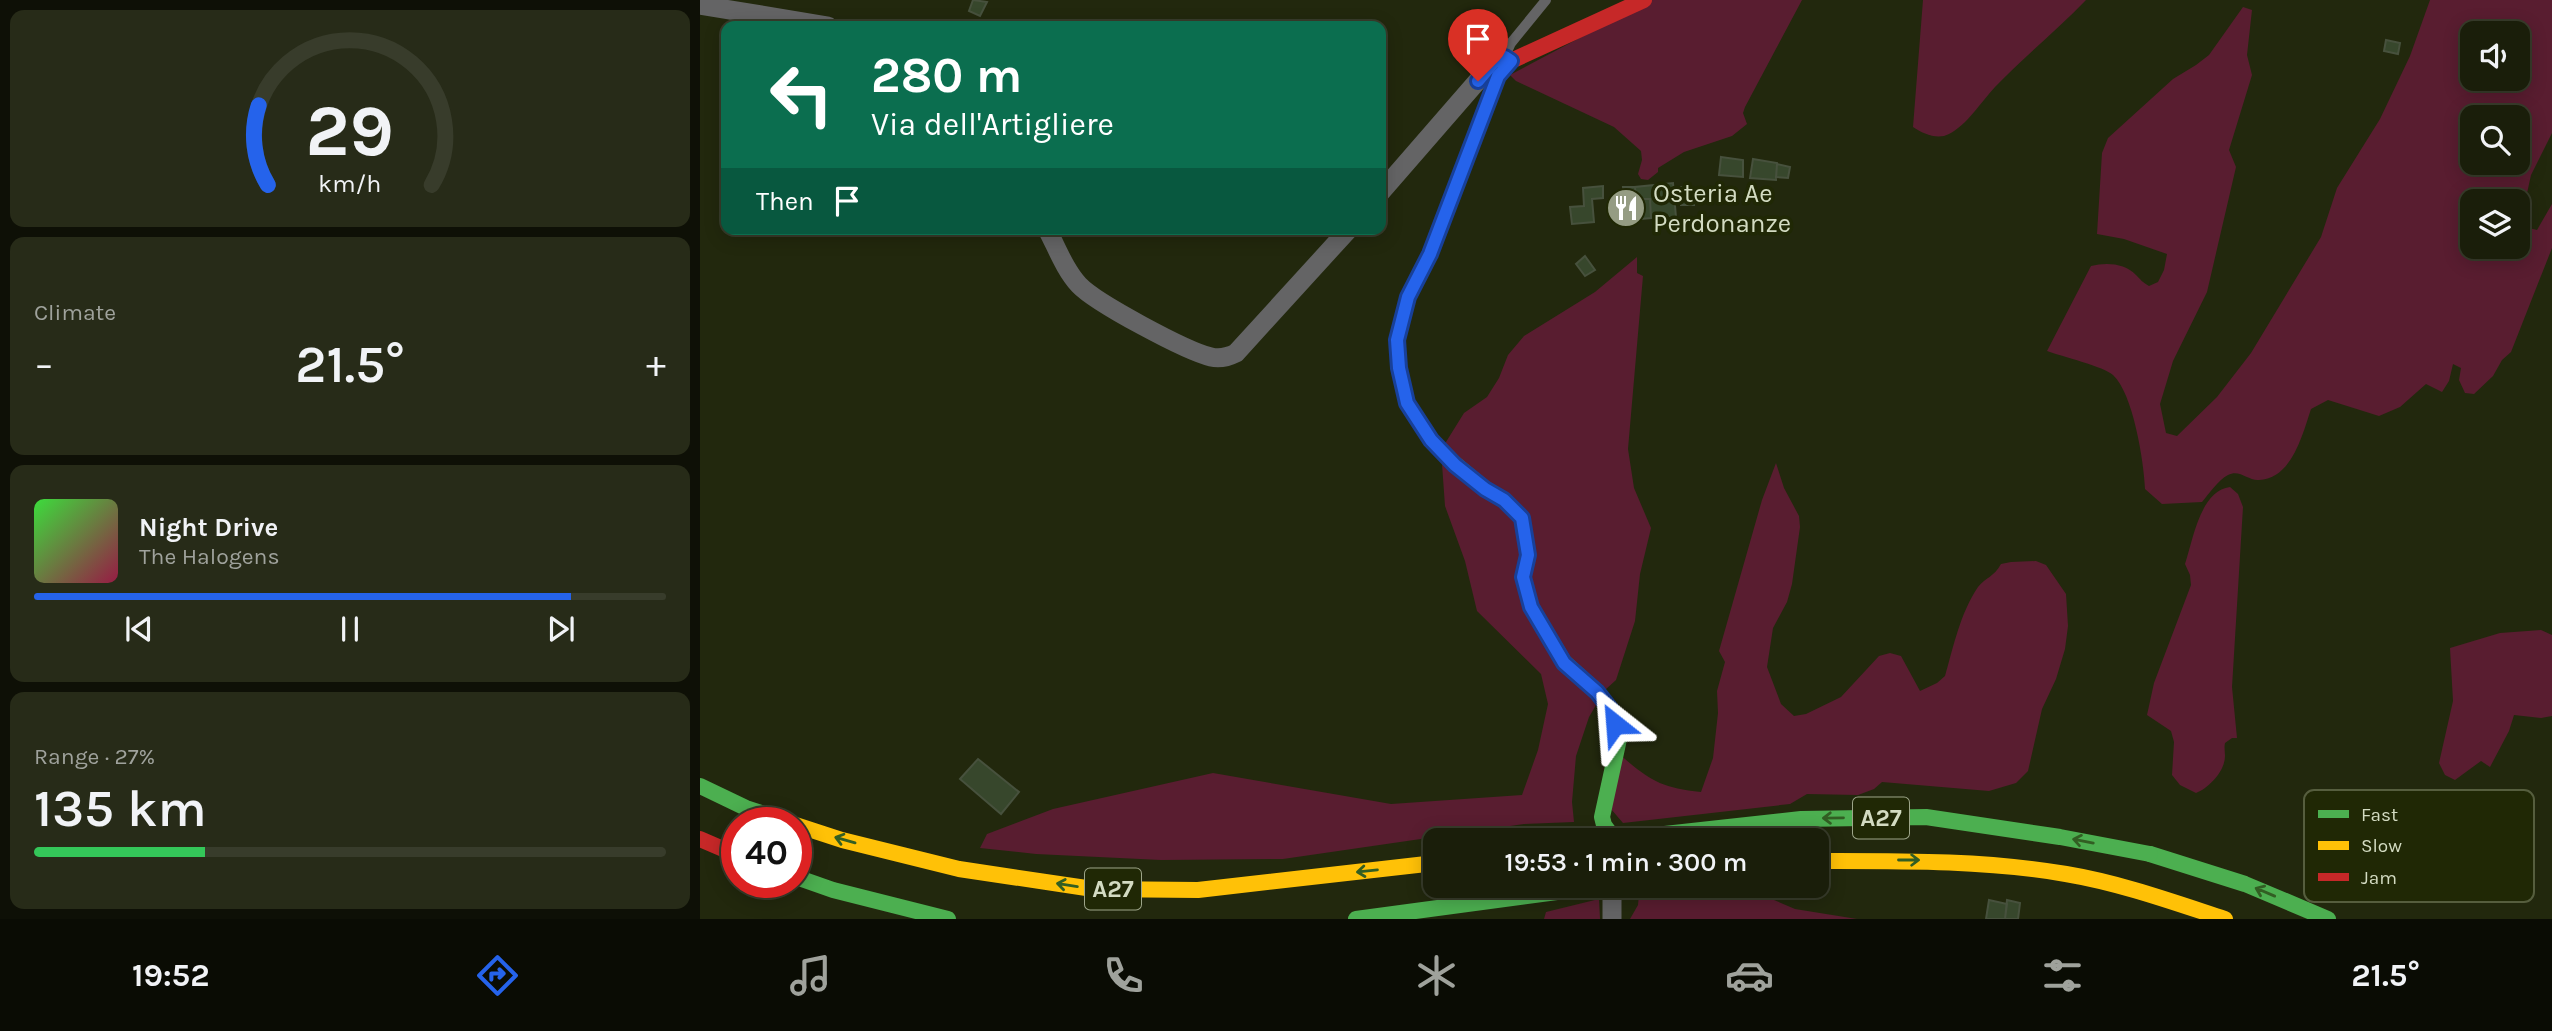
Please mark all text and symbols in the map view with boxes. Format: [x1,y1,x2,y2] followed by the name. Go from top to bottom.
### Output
[1448,9,1508,81] pin
[1459,20,1497,58] icon: arrive
[2460,21,2530,259] map controls
[2460,21,2530,91] button: sound
[871,47,1022,104] text: 280 m
[756,49,847,140] icon: left
[306,88,394,173] text: 29
[2460,105,2530,175] button: search
[871,106,1114,143] text: Via dell'Artigliere
[318,168,382,197] text: km/h
[1653,178,1791,239] place label: Osteria Ae Perdonanze
[828,182,866,220] icon: arrive
[756,186,814,217] text: Then
[1605,187,1647,229] restaurant icon: Osteria Ae Perdonanze
[2460,189,2530,259] button: layers
[34,299,116,326] text: Climate
[295,334,405,395] text: 21.5°
[34,342,54,387] text: −
[646,342,666,387] text: +
[139,512,278,543] text: Night Drive
[139,543,279,570] text: The Halogens
[120,610,158,648] icon: previous
[331,610,369,648] icon: pause
[542,610,580,648] icon: next
[1578,687,1652,761] position arrow
[34,743,155,770] text: Range · 27%
[34,778,207,839] text: 135 km
[2304,790,2534,902] legend
[1853,798,1909,838] road number: A27
[2361,804,2398,826] text: Fast
[721,807,812,898] speed limit sign: 40
[1822,812,1845,825] one-way arrow
[834,833,856,846] one-way arrow
[2073,834,2095,847] one-way arrow
[2361,835,2402,857] text: Slow
[1505,847,1747,878] text: 19:53 · 1 min · 300 m
[1897,853,1920,867] one-way arrow
[1356,865,1379,878] one-way arrow
[2361,867,2397,889] text: Jam
[1085,868,1141,909] road number: A27
[1057,879,1079,892] one-way arrow
[2255,885,2276,898] one-way arrow
[473,951,522,1000] icon: directions
[786,951,835,1000] icon: music
[1099,951,1148,1000] icon: phone
[1412,951,1461,1000] icon: climate
[1725,951,1774,1000] icon: car
[2038,951,2087,1000] icon: filters
[132,957,210,994] text: 19:52
[2351,957,2420,994] text: 21.5°

